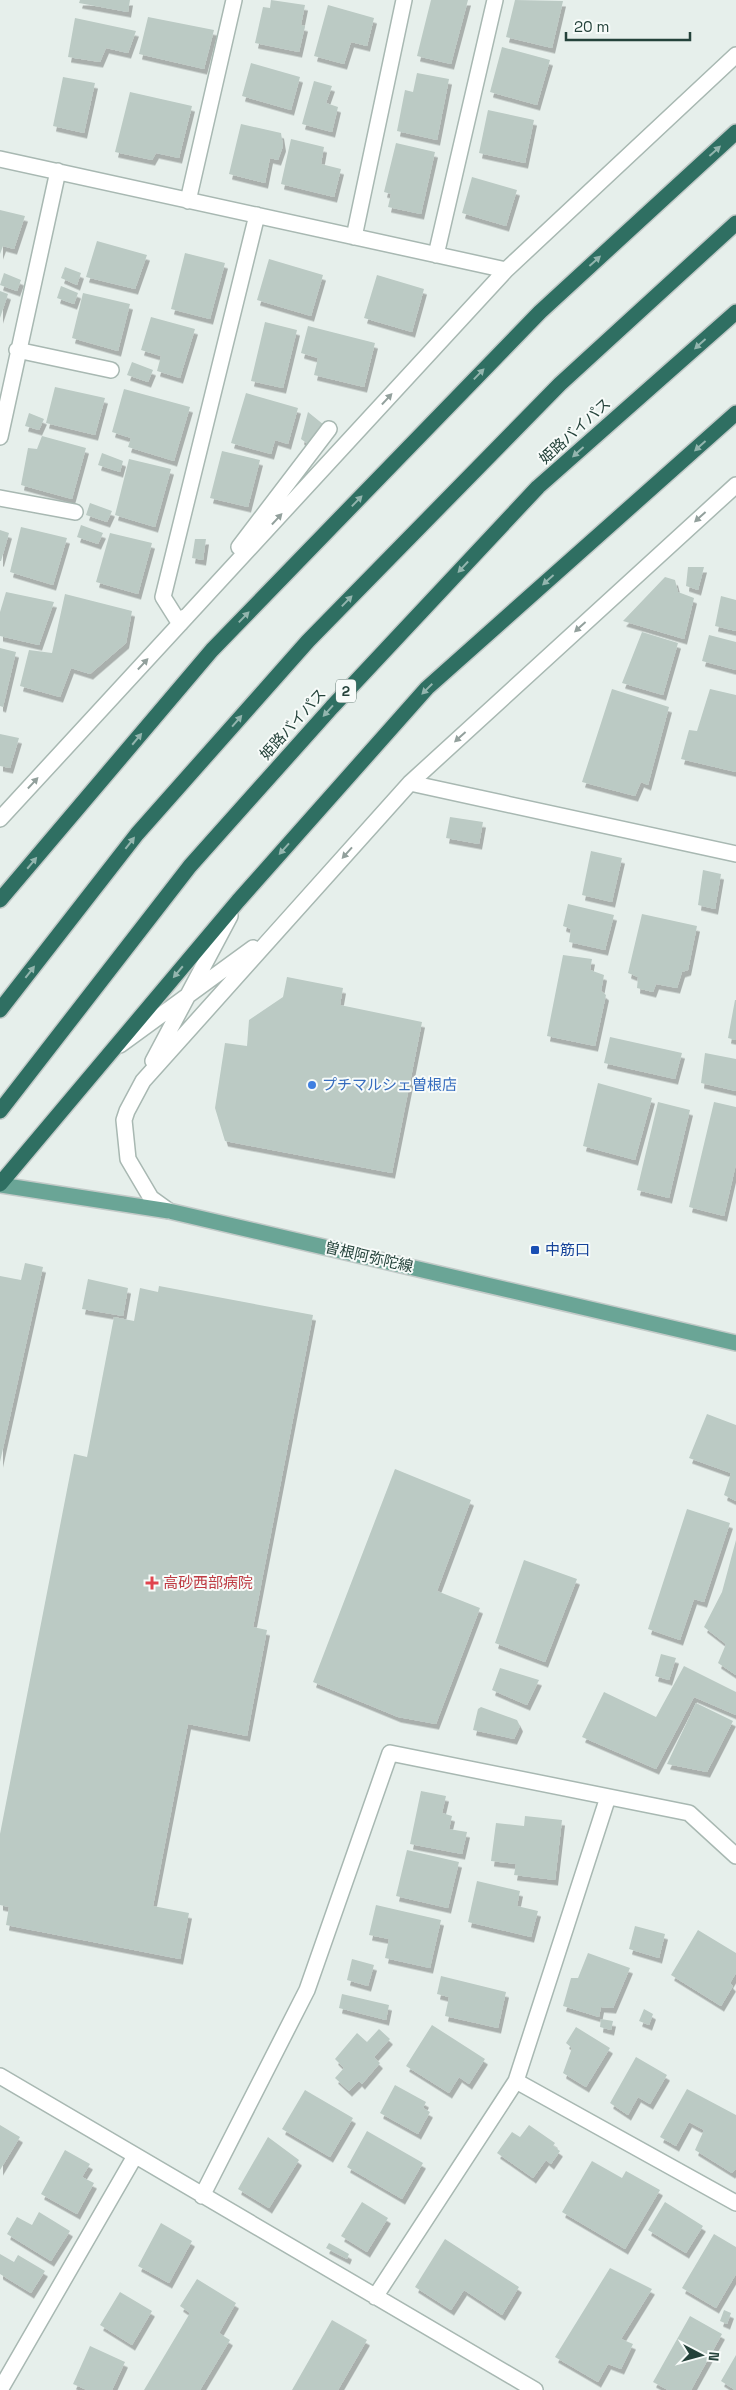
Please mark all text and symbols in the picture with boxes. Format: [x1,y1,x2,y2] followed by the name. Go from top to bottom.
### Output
[566,10,690,42] scale bar
[574,17,609,36] text: 20 m
[709,145,721,157] one-way arrow
[589,255,601,267] one-way arrow
[694,338,706,350] one-way arrow
[473,369,485,381] one-way arrow
[381,393,393,405] one-way arrow
[535,394,614,468] street label: 姫路バイパス
[693,440,706,451] one-way arrow
[573,446,585,458] one-way arrow
[351,495,363,507] one-way arrow
[694,512,706,523] one-way arrow
[271,513,283,525] one-way arrow
[457,561,469,573] one-way arrow
[542,575,555,586] one-way arrow
[341,596,353,608] one-way arrow
[238,612,250,624] one-way arrow
[575,621,587,633] one-way arrow
[137,658,149,670] one-way arrow
[336,679,356,702] road number: 2
[421,682,433,694] one-way arrow
[256,684,330,763] street label: 姫路バイパス
[322,705,334,717] one-way arrow
[231,716,243,728] one-way arrow
[455,731,467,743] one-way arrow
[131,733,142,746] one-way arrow
[27,778,39,790] one-way arrow
[125,837,135,850] one-way arrow
[278,843,290,855] one-way arrow
[341,847,353,859] one-way arrow
[26,857,37,870] one-way arrow
[25,965,35,978] one-way arrow
[172,966,183,979] one-way arrow
[322,1075,457,1094] place label: プチマルシェ曽根店
[306,1079,318,1091] marker: プチマルシェ曽根店
[323,1237,415,1276] street label: 曽根阿弥陀線
[545,1240,590,1259] place label: 中筋口
[529,1244,541,1256] marker: 中筋口
[163,1573,253,1592] place label: 高砂西部病院
[145,1576,159,1590] marker: 高砂西部病院
[676,2330,726,2380] north arrow
[704,2351,723,2362] text: N

